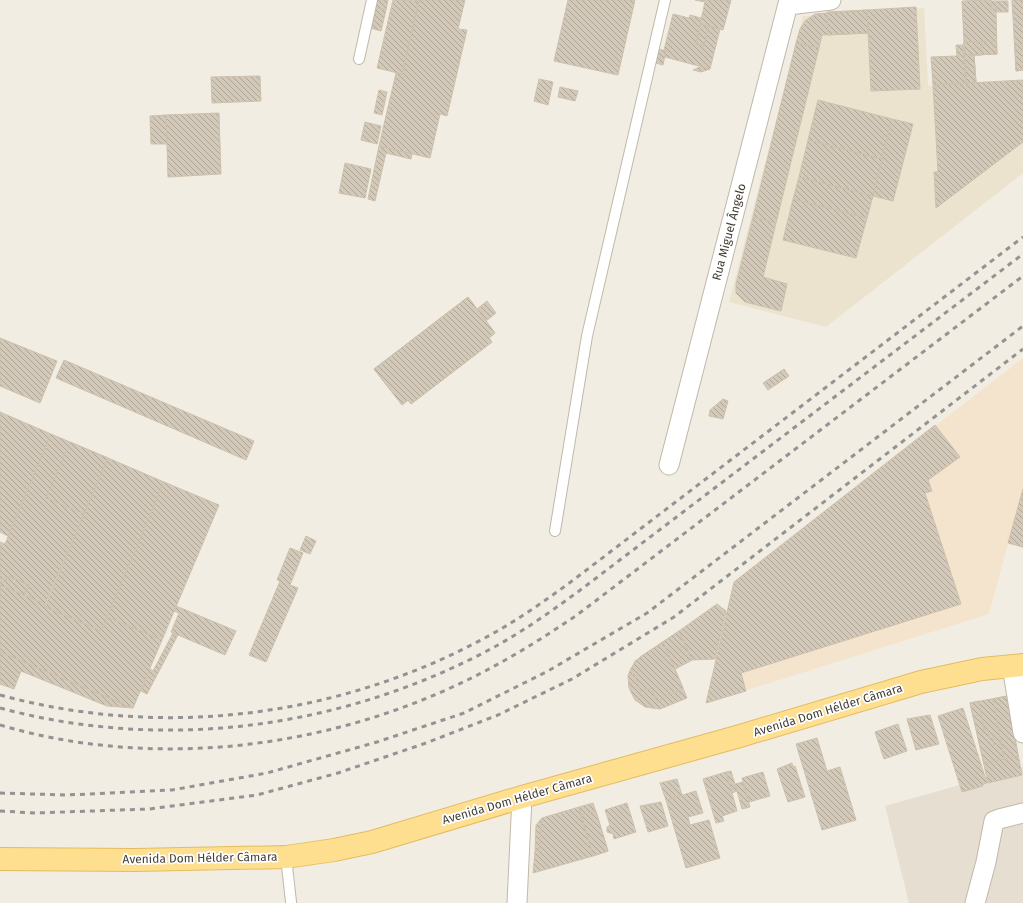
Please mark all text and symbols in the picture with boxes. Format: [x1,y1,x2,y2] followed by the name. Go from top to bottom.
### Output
[708,182,749,282] street label: Rua Miguel Ângelo
[752,681,904,739] street label: Avenida Dom Hélder Câmara
[441,771,593,827] street label: Avenida Dom Hélder Câmara
[122,850,278,866] street label: Avenida Dom Hélder Câmara

